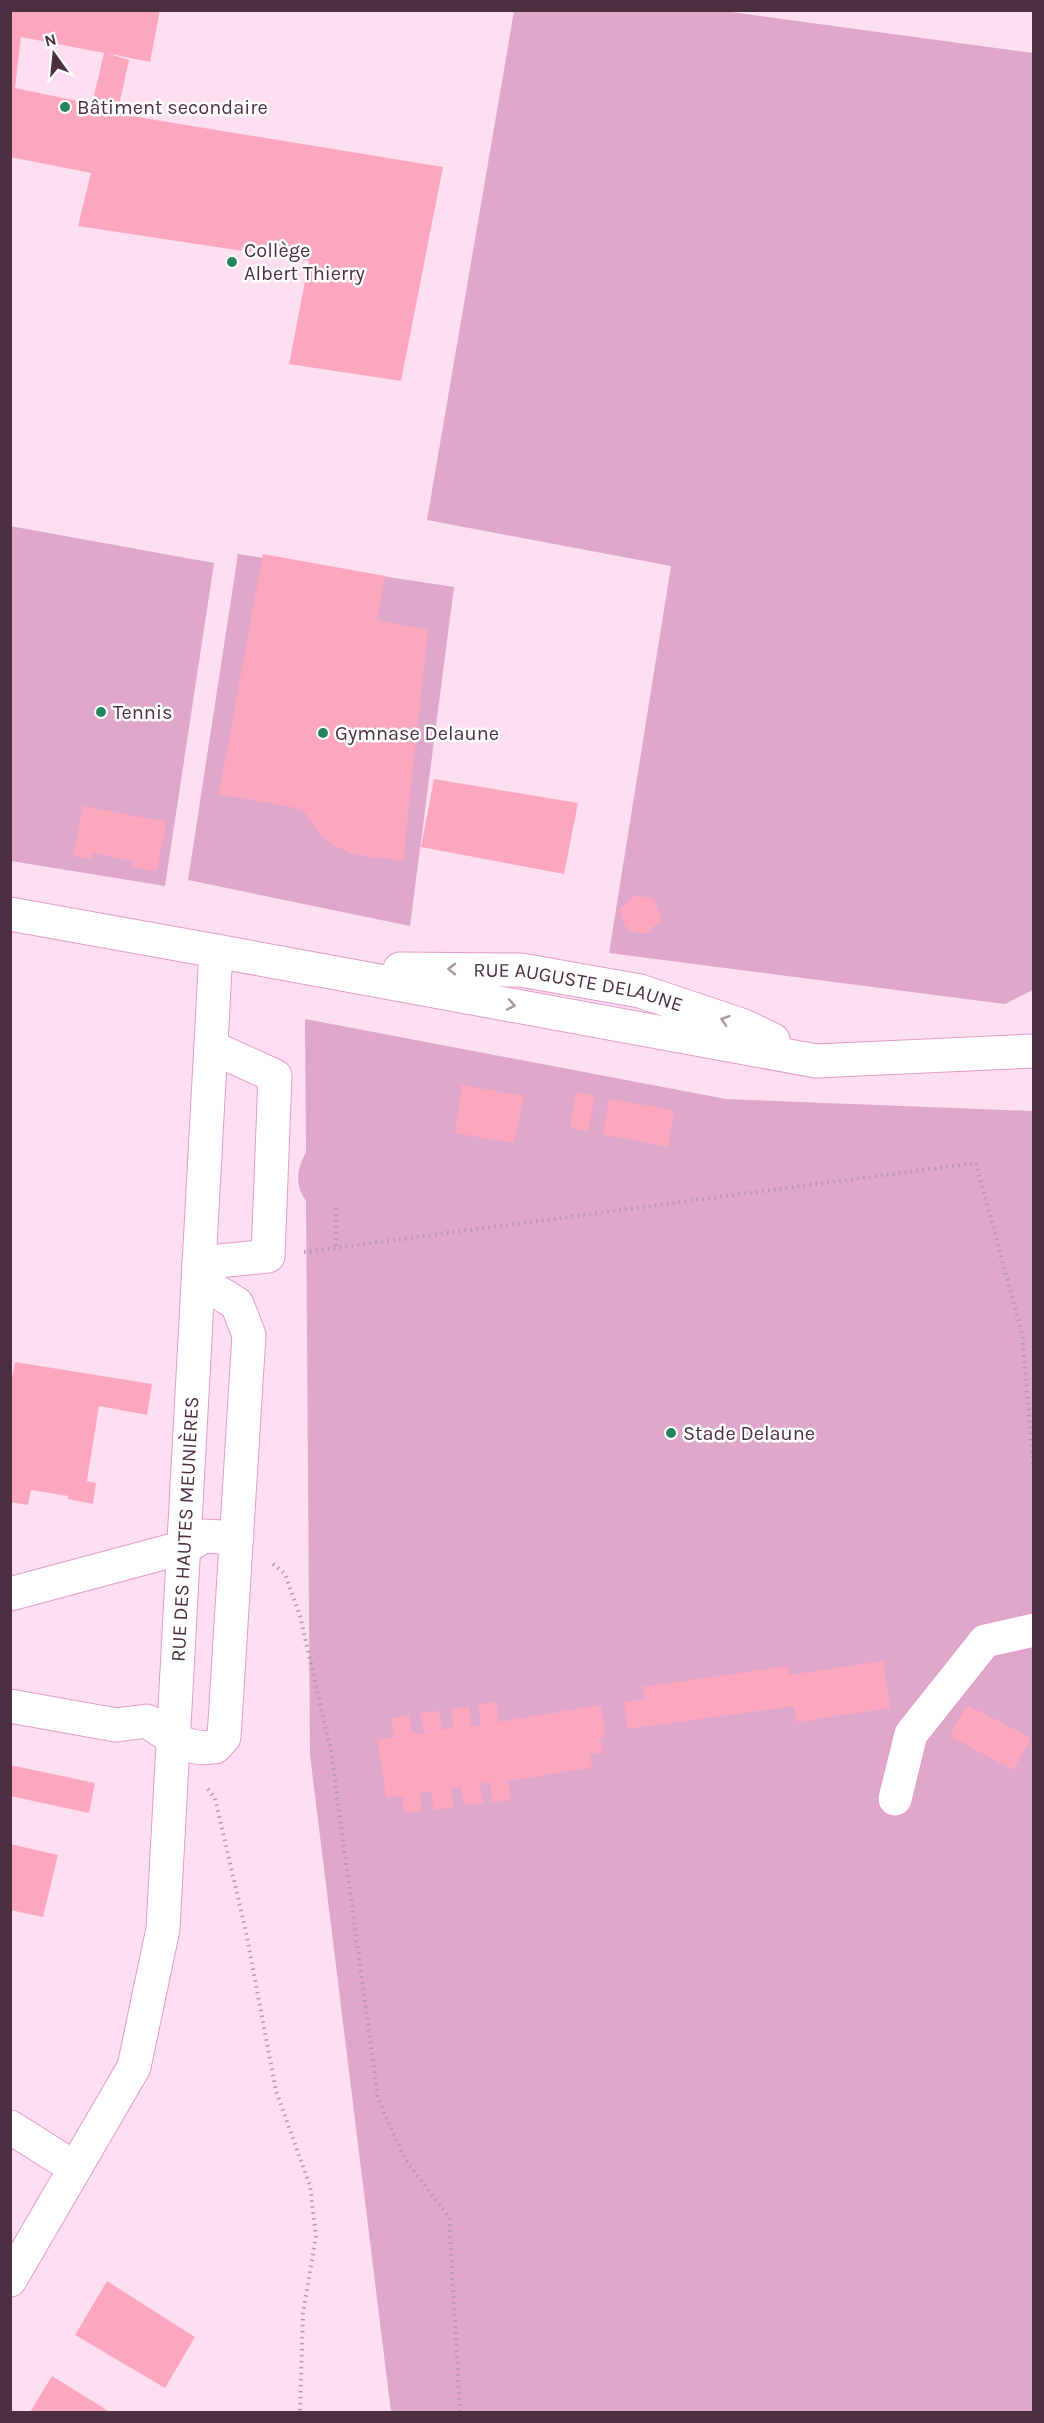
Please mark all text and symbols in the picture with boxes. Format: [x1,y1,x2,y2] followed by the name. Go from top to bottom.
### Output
[24,24,84,84] north arrow
[42,29,58,51] text: N
[77,96,268,119] place label: Bâtiment secondaire
[58,100,72,114] marker: Bâtiment secondaire
[244,239,365,285] place label: Collège Albert Thierry
[225,255,239,269] marker: Collège Albert Thierry
[113,701,172,724] place label: Tennis
[94,705,108,719] marker: Tennis
[335,722,499,745] place label: Gymnase Delaune
[316,726,330,740] marker: Gymnase Delaune
[473,958,686,1016] street label: RUE AUGUSTE DELAUNE
[448,963,457,976] one-way arrow
[506,998,516,1011] one-way arrow
[720,1014,730,1027] one-way arrow
[166,1396,203,1662] street label: RUE DES HAUTES MEUNIÈRES
[683,1422,815,1445] place label: Stade Delaune
[664,1426,678,1440] marker: Stade Delaune

